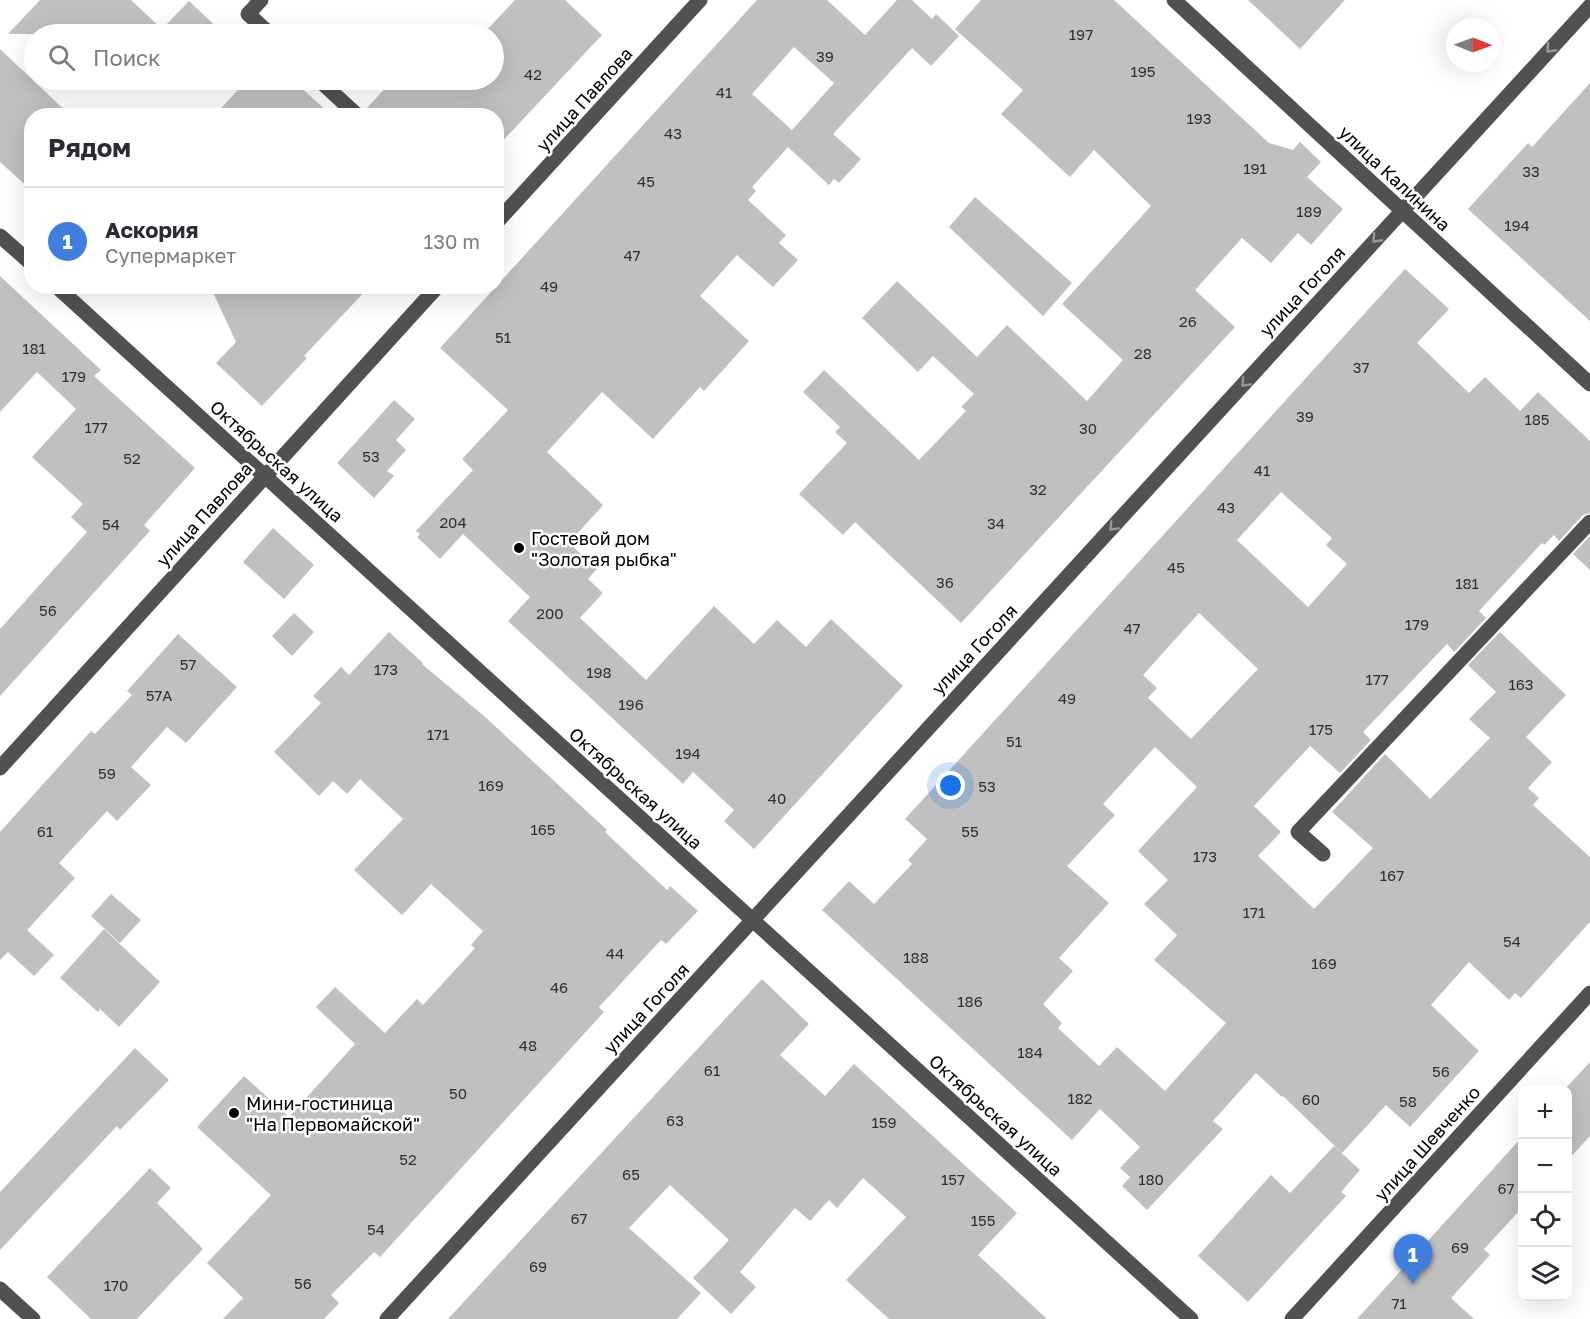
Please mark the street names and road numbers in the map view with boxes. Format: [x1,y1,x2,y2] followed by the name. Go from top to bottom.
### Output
[531,42,637,156] street label: улица Павлова
[1335,121,1455,235] street label: улица Калинина
[1255,241,1349,341] street label: улица Гоголя
[206,395,348,527] street label: Октябрьская улица
[151,457,257,571] street label: улица Павлова
[927,599,1021,699] street label: улица Гоголя
[565,722,707,854] street label: Октябрьская улица
[599,958,693,1058] street label: улица Гоголя
[925,1049,1067,1181] street label: Октябрьская улица
[1369,1081,1485,1205] street label: улица Шевченко

